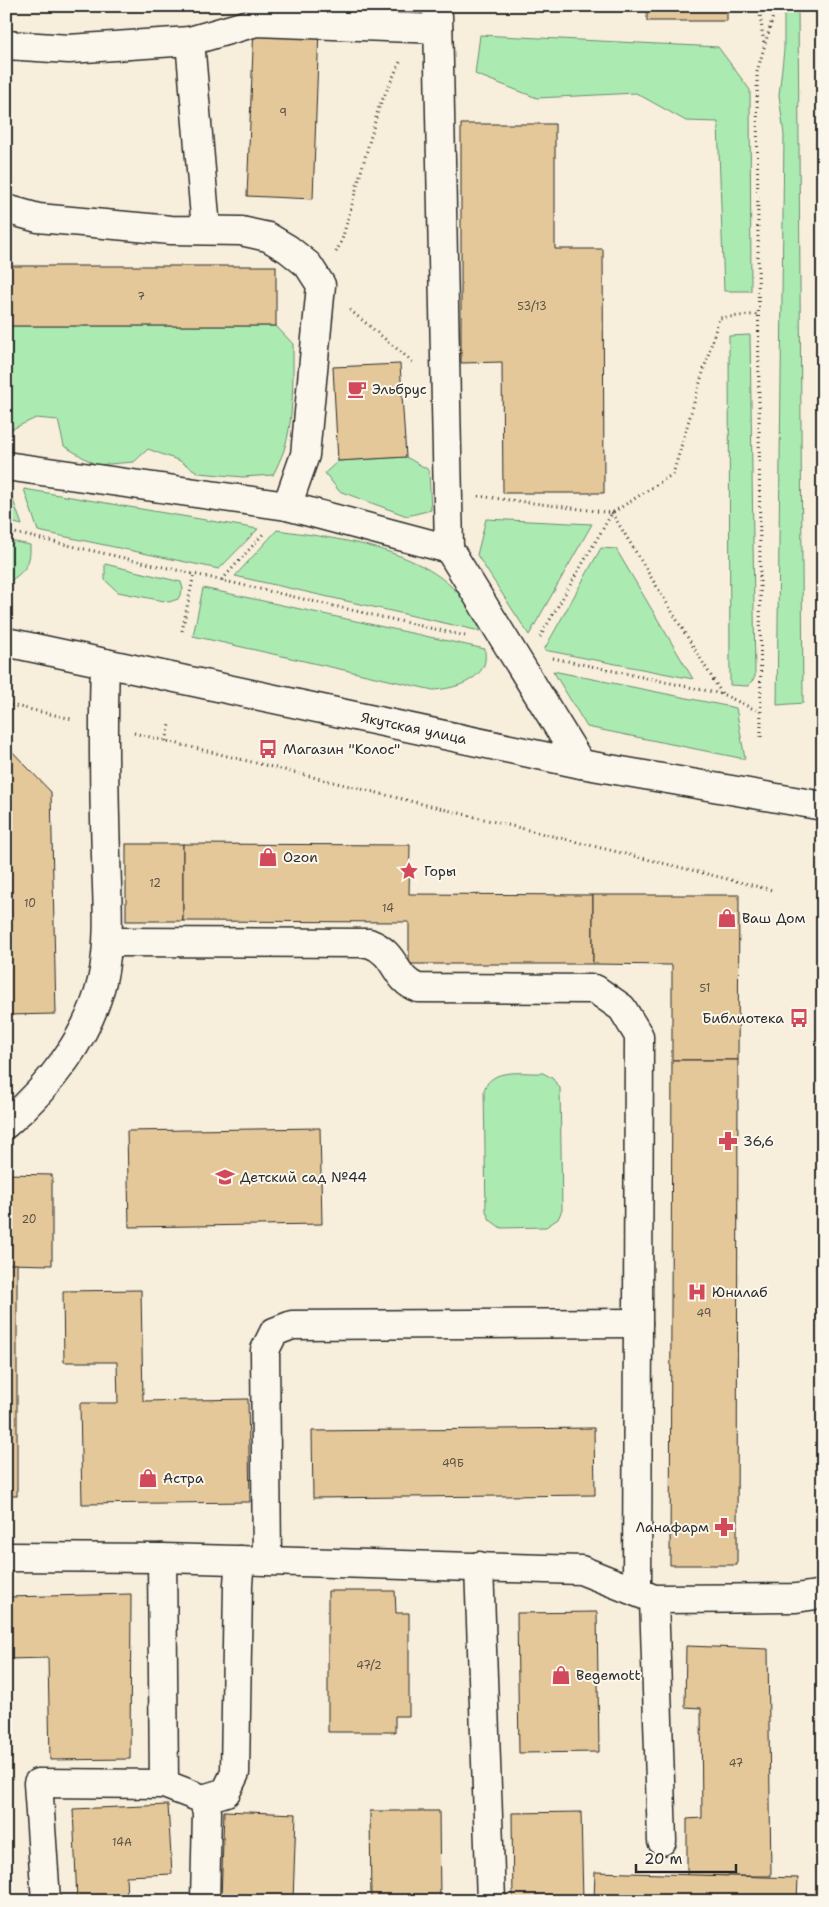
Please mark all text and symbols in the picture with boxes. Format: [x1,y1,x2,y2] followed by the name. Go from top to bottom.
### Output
[279,105,287,120] house number: 9
[137,289,145,304] house number: 7
[517,299,547,314] house number: 53/13
[346,378,368,400] cafe icon: Эльбрус
[372,380,427,398] place label: Эльбрус
[359,708,469,748] street label: Якутская улица
[257,738,279,760] bus stop icon: Магазин "Колос"
[283,740,400,758] place label: Магазин "Колос"
[257,846,279,868] shop icon: Ozon
[283,848,318,866] place label: Ozon
[398,860,420,882] place icon: Горы
[424,862,456,880] place label: Горы
[149,876,161,891] house number: 12
[24,896,36,911] house number: 10
[382,901,394,916] house number: 14
[716,907,738,929] shop icon: Ваш Дом
[742,909,806,927] place label: Ваш Дом
[700,981,710,996] house number: 51
[788,1007,810,1029] bus stop icon: Библиотека
[702,1009,784,1027] place label: Библиотека
[717,1130,739,1152] pharmacy icon: 36,6
[743,1132,774,1150] place label: 36,6
[214,1166,236,1188] school or university icon: Детский сад №44
[240,1168,367,1186] place label: Детский сад №44
[21,1212,37,1227] house number: 20
[686,1281,708,1303] hospital icon: Юнилаб
[712,1283,768,1301] place label: Юнилаб
[697,1306,711,1321] house number: 49
[442,1456,464,1471] house number: 49Б
[137,1467,159,1489] shop icon: Астра
[163,1469,204,1487] place label: Астра
[713,1516,735,1538] pharmacy icon: Ланафарм
[636,1518,709,1536] place label: Ланафарм
[356,1658,382,1673] house number: 47/2
[550,1664,572,1686] shop icon: Begemott
[576,1666,641,1684] place label: Begemott
[729,1756,744,1771] house number: 47
[112,1835,132,1850] house number: 14А
[636,1842,736,1874] scale bar
[644,1849,683,1869] text: 20 m

